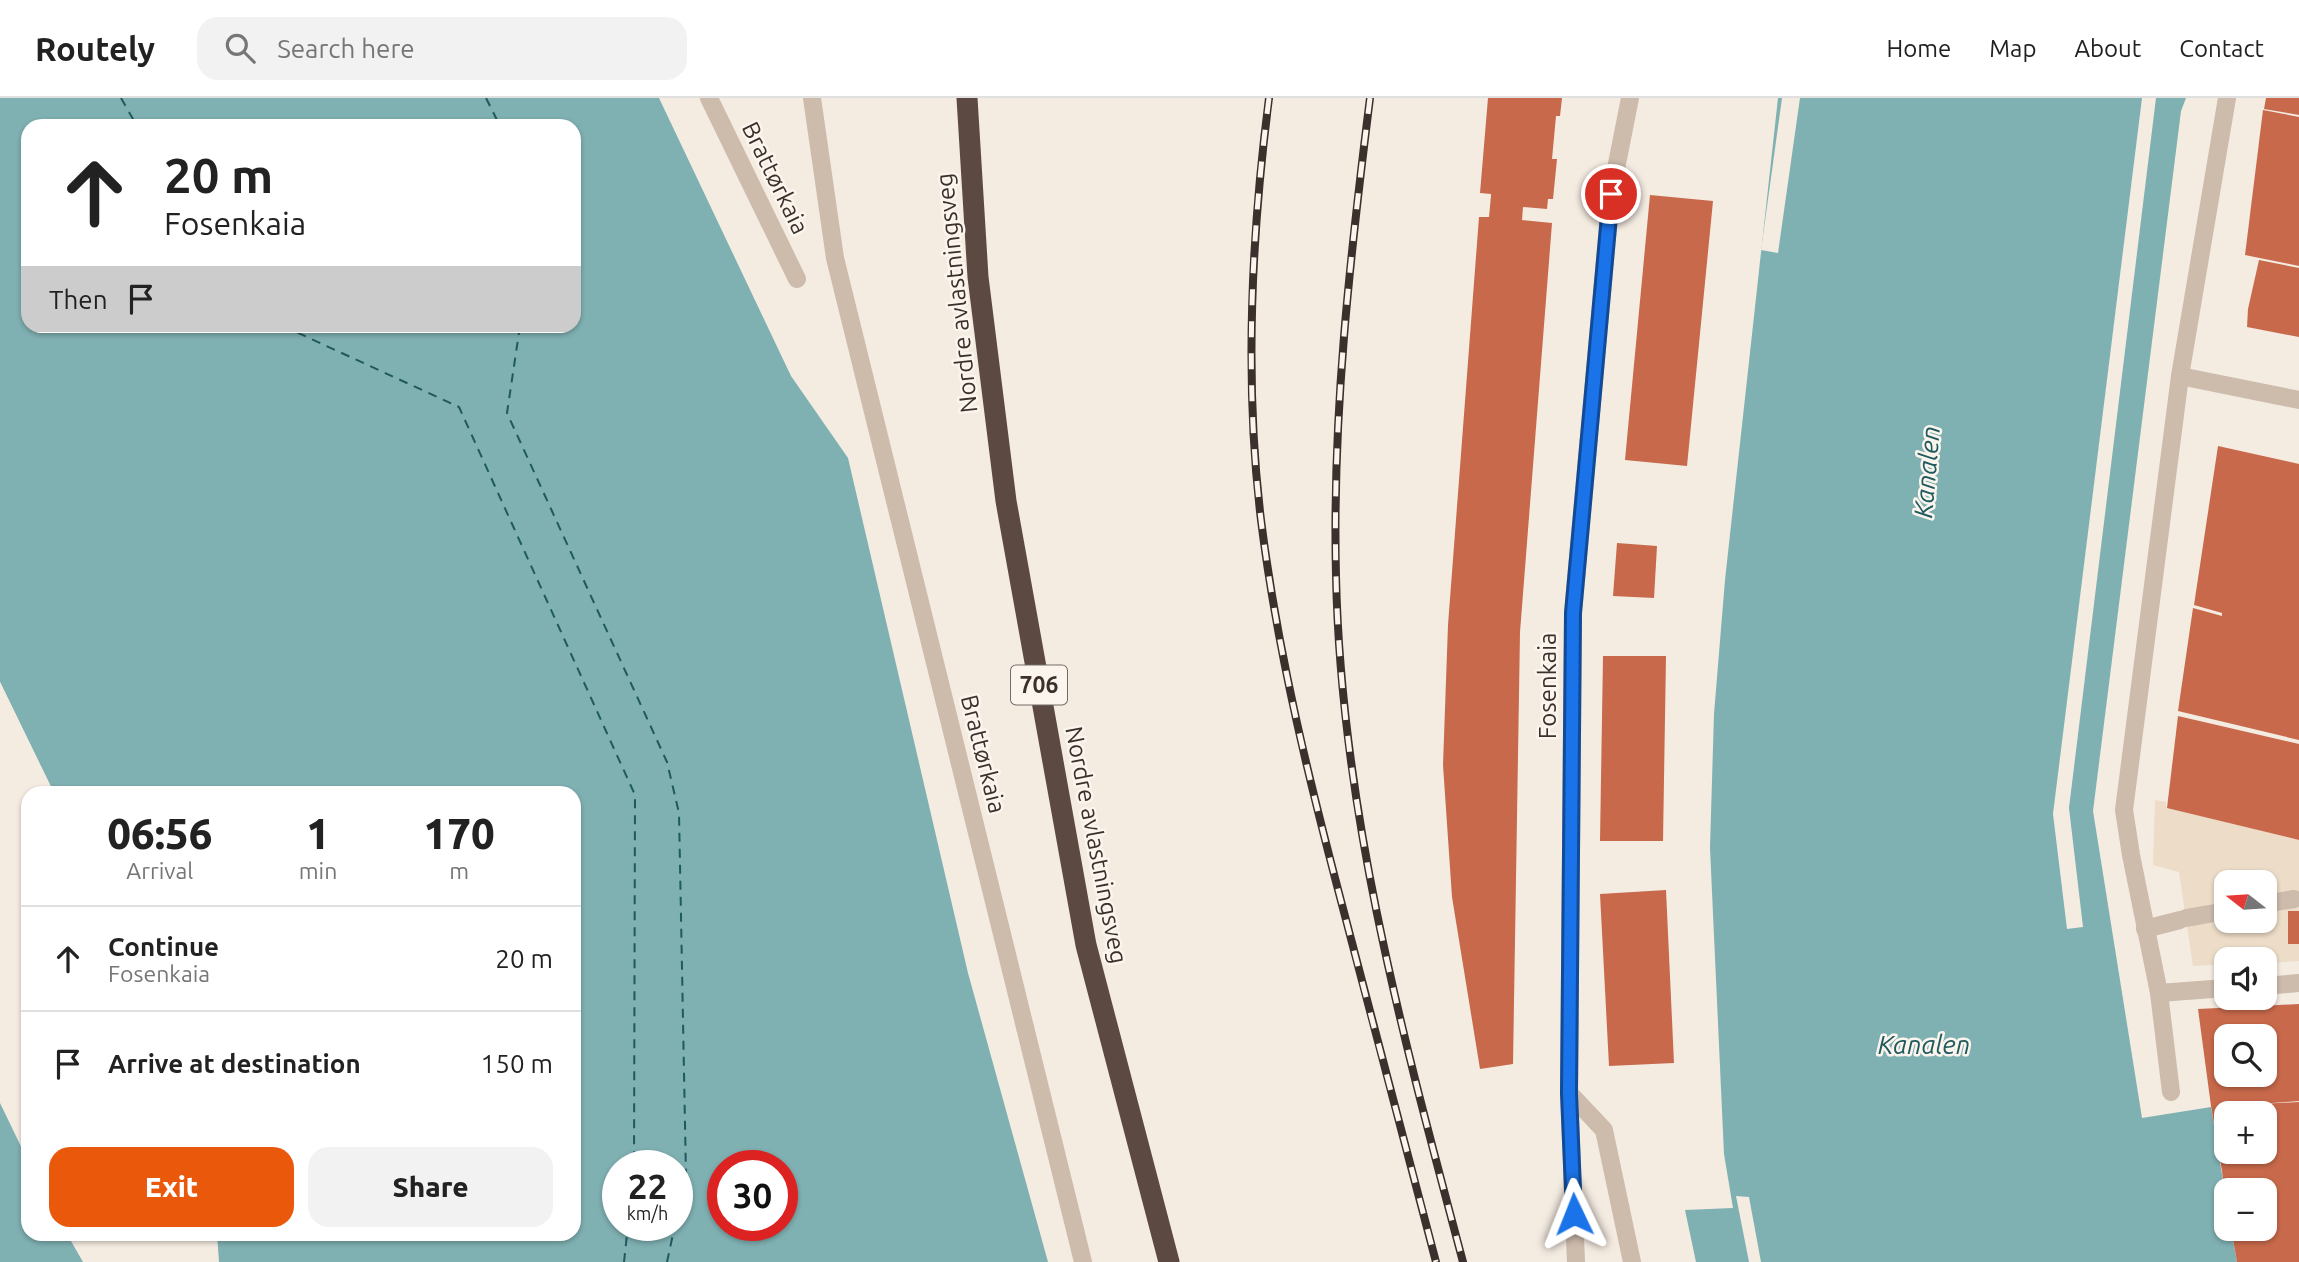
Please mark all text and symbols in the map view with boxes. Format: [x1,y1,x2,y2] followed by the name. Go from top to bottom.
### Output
[197,17,687,80] search box
[221,29,259,67] icon: search
[35,30,155,67] text: Routely
[277,34,415,63] text: Search here
[1886,35,1951,62] text: Home
[1989,35,2036,62] text: Map
[2074,35,2141,62] text: About
[2179,35,2264,62] text: Contact
[737,117,814,238] street label: Brattørkaia
[49,147,140,238] icon: ahead
[164,147,273,202] text: 20 m
[1581,164,1641,224] pin
[930,172,983,414] street label: Nordre avlastningsveg
[1592,175,1630,213] icon: arrive
[164,205,306,241] text: Fosenkaia
[122,280,160,318] icon: arrive
[49,285,108,314] text: Then
[1908,425,1945,519] water label: Kanalen
[1534,633,1561,739] street label: Fosenkaia
[1011,666,1067,705] road number: 706
[956,692,1011,816] street label: Brattørkaia
[1060,724,1133,966] street label: Nordre avlastningsveg
[107,810,212,857] text: 06:56
[306,810,330,857] text: 1
[424,810,495,857] text: 170
[126,858,193,883] text: Arrival
[299,858,337,883] text: min
[449,858,469,883] text: m
[2214,870,2277,933] north arrow
[2214,870,2277,1241] map controls
[108,932,219,961] text: Continue
[49,940,87,978] icon: ahead
[495,944,553,973] text: 20 m
[2214,947,2277,1010] button: sound
[108,961,210,986] text: Fosenkaia
[2214,1024,2277,1087] button: search
[1878,1030,1970,1059] water label: Kanalen
[49,1045,87,1083] icon: arrive
[108,1049,361,1078] text: Arrive at destination
[481,1049,553,1078] text: 150 m
[2214,1101,2277,1164] button: +
[49,1147,294,1227] button: Exit
[308,1147,553,1227] button: Share
[707,1150,798,1241] speed limit sign: 30
[628,1166,667,1206] text: 22
[1537,1177,1611,1251] position arrow
[2214,1178,2277,1241] button: −
[627,1203,668,1223] text: km/h

